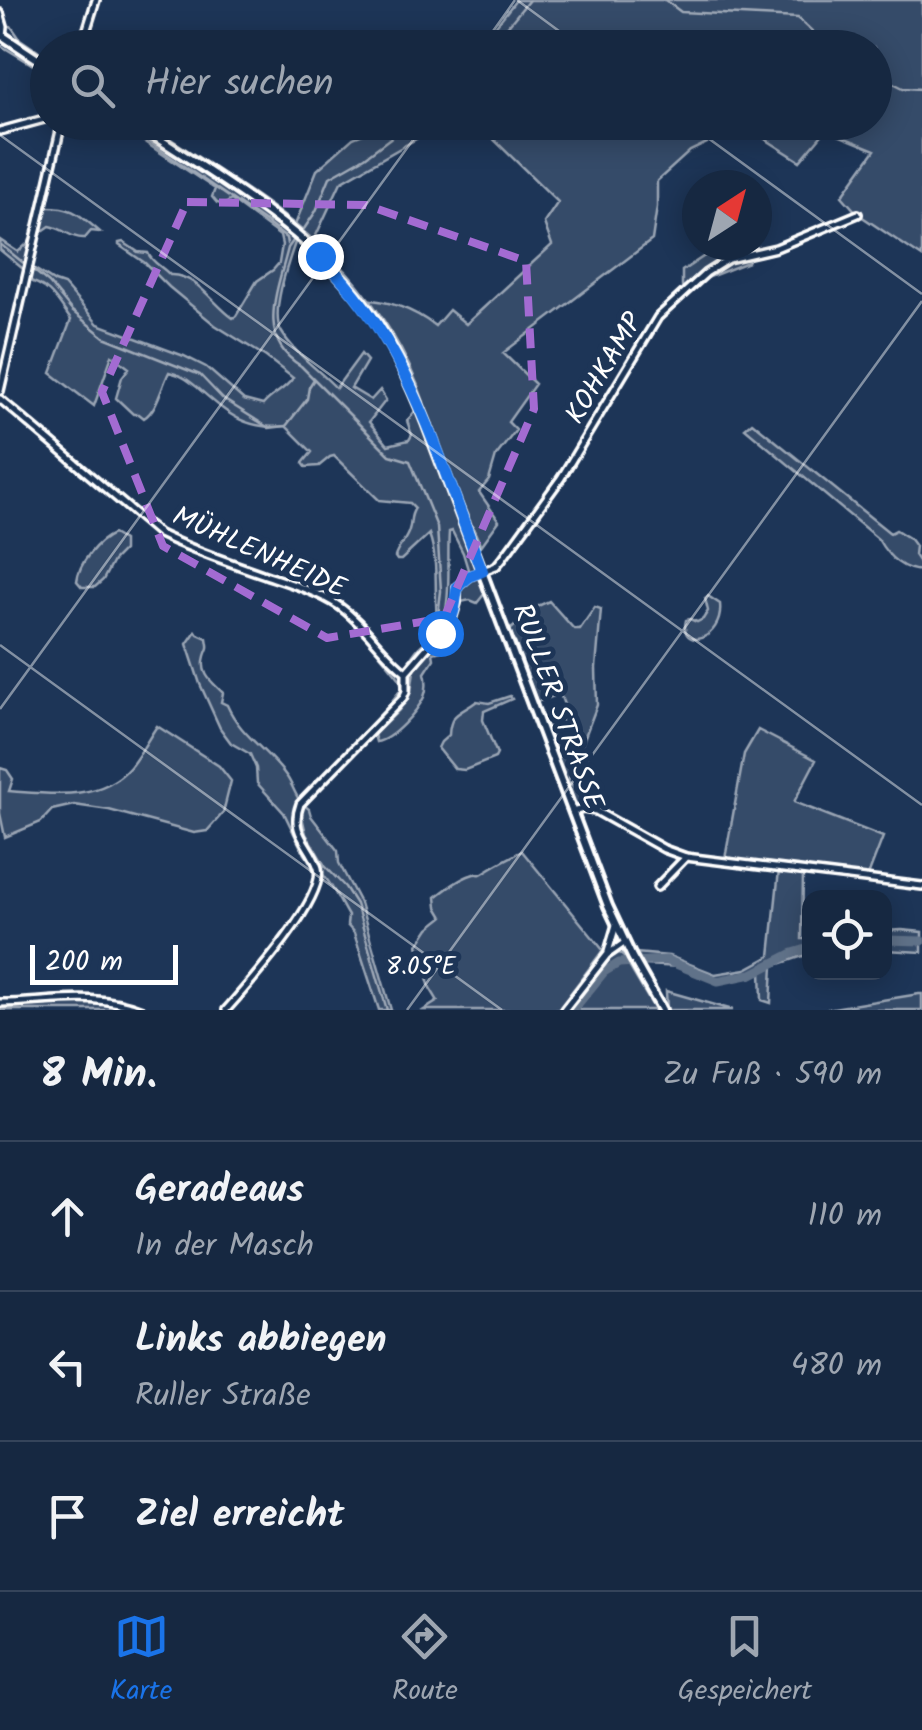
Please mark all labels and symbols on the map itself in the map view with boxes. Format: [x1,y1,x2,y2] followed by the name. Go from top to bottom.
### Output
[682,170,772,260] north arrow
[298,234,344,280] route end
[554,304,656,433] street label: KOHKAMP
[165,495,354,612] street label: MÜHLENHEIDE
[499,597,615,817] street label: RULLER STRASSE
[418,611,464,657] route start
[30,940,178,984] scale bar
[386,947,457,987] text: 8.05°E

